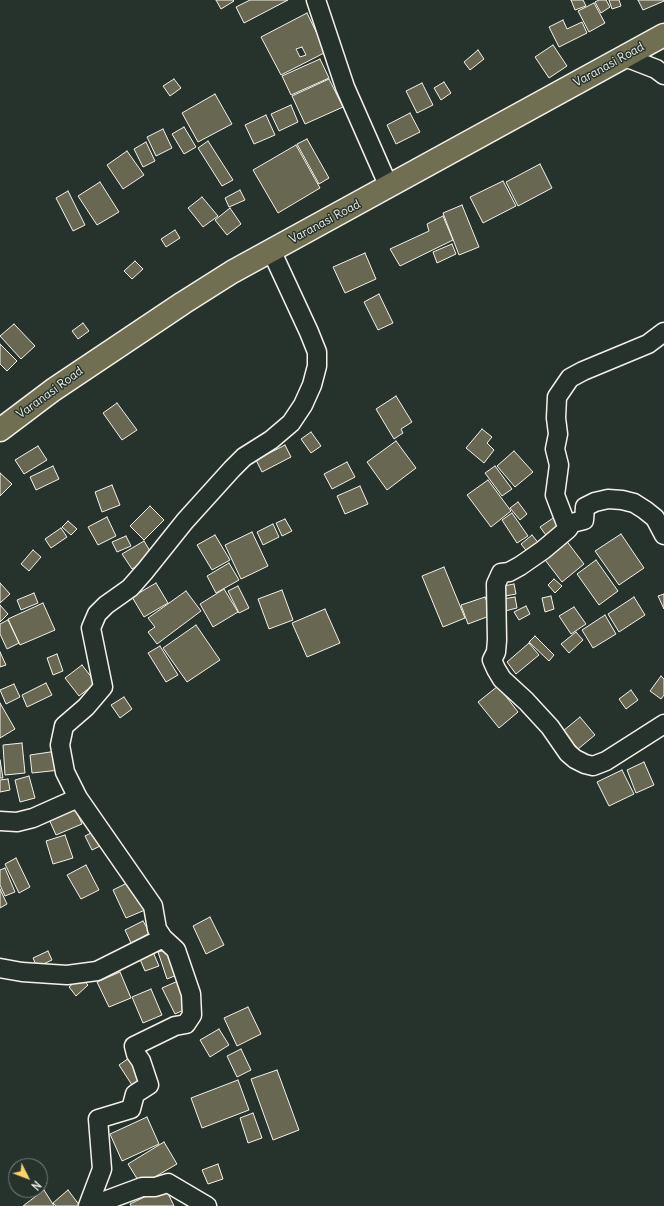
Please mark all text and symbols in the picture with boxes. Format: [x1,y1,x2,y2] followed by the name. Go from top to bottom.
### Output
[571,40,647,90] street label: Varanasi Road
[287,197,363,247] street label: Varanasi Road
[14,364,86,422] street label: Varanasi Road
[8,1158,48,1198] north arrow
[28,1178,44,1193] text: N

